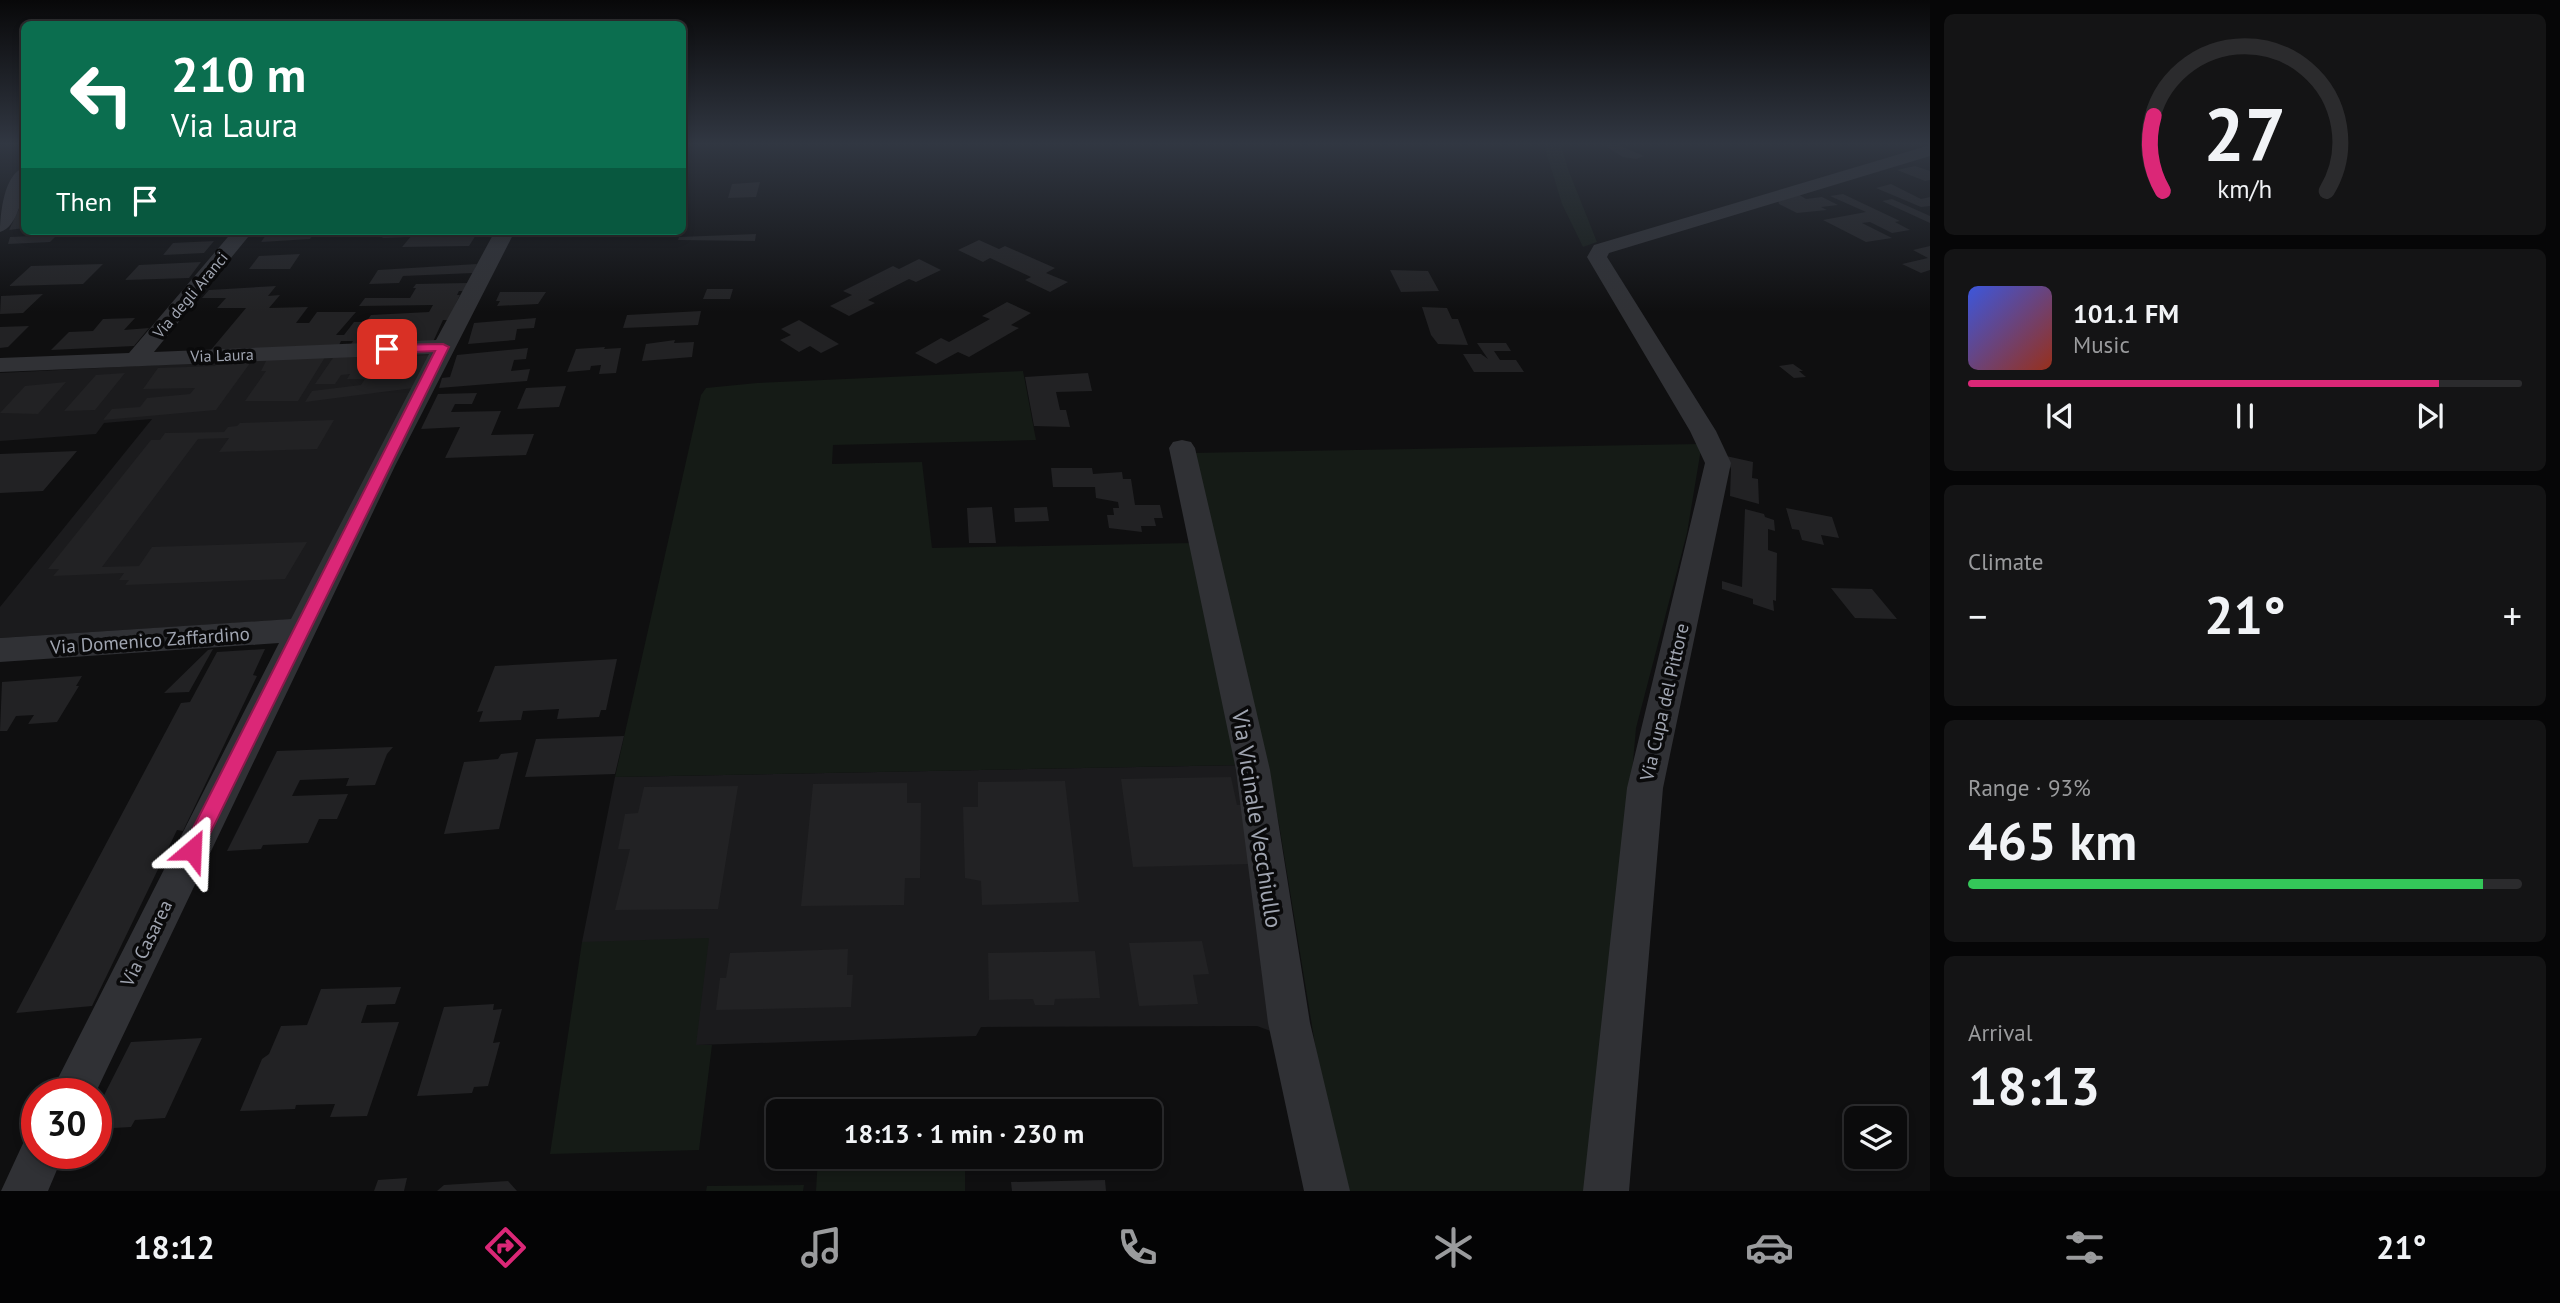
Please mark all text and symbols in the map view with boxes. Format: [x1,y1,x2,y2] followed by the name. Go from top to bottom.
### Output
[171,42,306,106] text: 210 m
[56,49,147,140] icon: left
[2204,87,2286,181] text: 27
[171,104,298,146] text: Via Laura
[2218,173,2272,205] text: km/h
[126,182,164,220] icon: arrive
[56,185,112,218] text: Then
[147,248,232,343] street label: Via degli Aranci
[2073,297,2179,330] text: 101.1 FM
[357,319,417,379] pin
[368,330,406,368] icon: arrive
[2073,330,2130,359] text: Music
[189,344,254,366] street label: Via Laura
[2041,397,2079,435] icon: previous
[2226,397,2264,435] icon: pause
[2411,397,2449,435] icon: next
[1968,547,2043,576] text: Climate
[2204,581,2286,648] text: 21°
[1968,591,1987,640] text: −
[2503,591,2522,640] text: +
[49,621,250,659] street label: Via Domenico Zaffardino
[1634,621,1694,784] street label: Via Cupa del Pittore
[1226,707,1289,930] street label: Via Vicinale Vecchiullo
[1968,773,2091,802] text: Range · 93%
[1968,807,2137,874] text: 465 km
[155,813,229,887] position arrow
[114,896,177,991] street label: Via Casarea
[1968,1018,2032,1047] text: Arrival
[1968,1052,2100,1119] text: 18:13
[21,1078,112,1169] speed limit sign: 30
[1844,1106,1907,1169] map controls
[1844,1106,1907,1169] button: layers
[844,1117,1084,1150] text: 18:13 · 1 min · 230 m
[481,1223,530,1272] icon: directions
[797,1223,846,1272] icon: music
[1113,1223,1162,1272] icon: phone
[1429,1223,1478,1272] icon: climate
[1745,1223,1794,1272] icon: car
[2060,1223,2109,1272] icon: filters
[133,1226,215,1268] text: 18:12
[2376,1226,2427,1268] text: 21°

